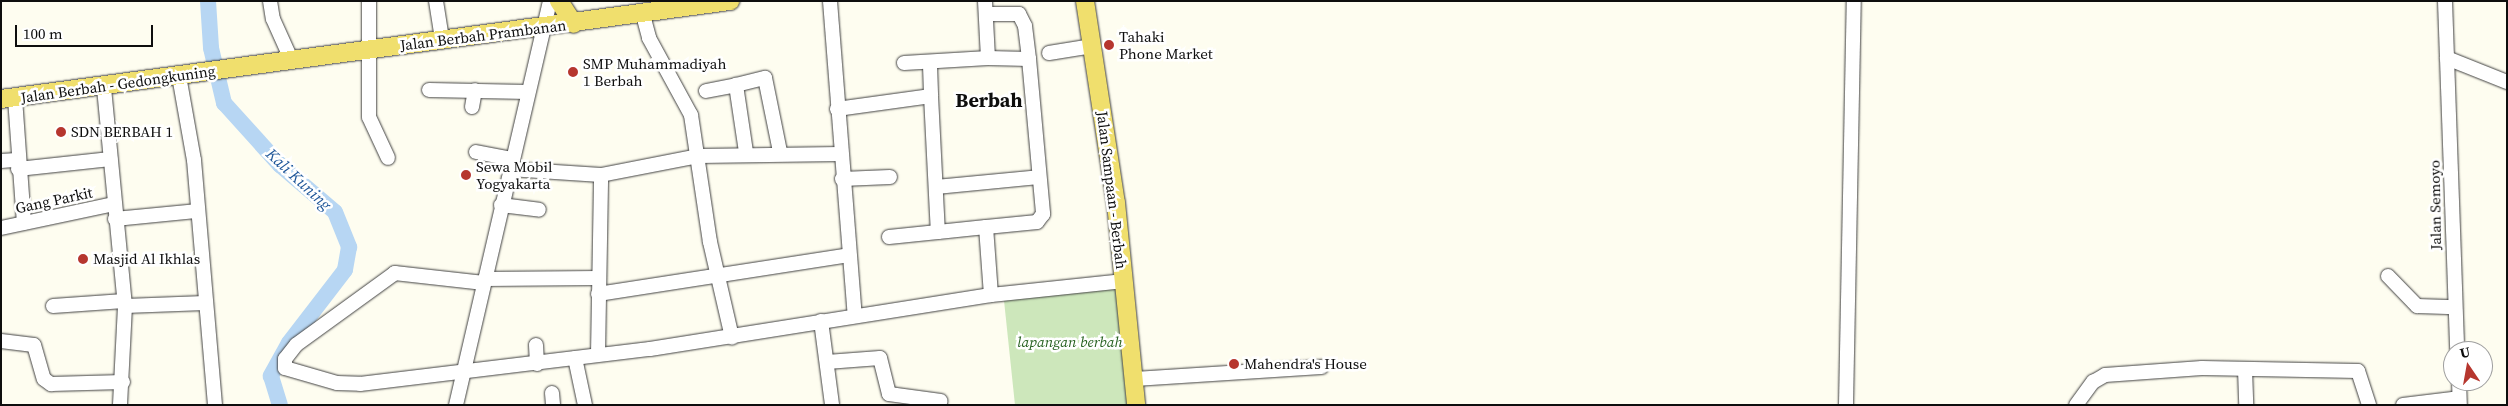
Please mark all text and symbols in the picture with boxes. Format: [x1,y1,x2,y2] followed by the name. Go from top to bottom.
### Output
[18,15,155,47] scale bar
[399,16,567,54] street label: Jalan Berbah Prambanan
[23,23,63,44] text: 100 m
[1119,27,1213,62] place label: Tahaki Phone Market
[1103,39,1115,51] marker: Tahaki Phone Market
[583,54,726,89] place label: SMP Muhammadiyah 1 Berbah
[20,61,216,107] street label: Jalan Berbah - Gedongkuning
[567,66,579,78] marker: SMP Muhammadiyah 1 Berbah
[955,88,1023,112] district label: Berbah
[1093,110,1131,270] street label: Jalan Sampaan - Berbah
[71,123,173,141] place label: SDN BERBAH 1
[55,126,67,138] marker: SDN BERBAH 1
[262,144,336,214] water label: Kali Kuning
[476,157,552,192] place label: Sewa Mobil Yogyakarta
[2425,160,2445,250] street label: Jalan Semoyo
[460,169,472,181] marker: Sewa Mobil Yogyakarta
[14,183,94,217] street label: Gang Parkit
[93,250,200,268] place label: Masjid Al Ikhlas
[77,253,89,265] marker: Masjid Al Ikhlas
[1017,333,1123,351] park label: lapangan berbah
[2443,341,2493,391] north arrow
[2458,341,2472,363] text: U
[1244,355,1367,373] place label: Mahendra's House
[1228,358,1240,370] marker: Mahendra's House

